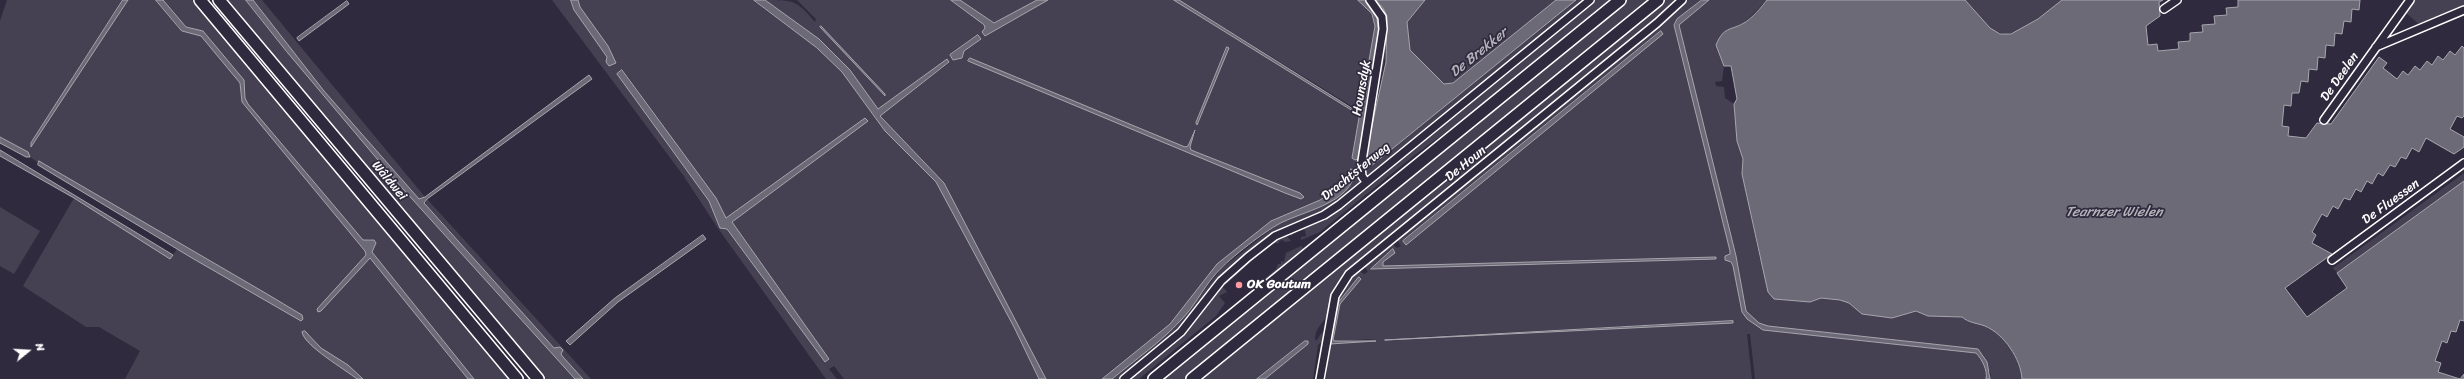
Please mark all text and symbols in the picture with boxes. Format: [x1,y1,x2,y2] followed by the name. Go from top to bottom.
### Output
[1447,25,1511,81] water label: De Brekker
[2318,50,2362,104] street label: De Deelen
[1349,59,1375,117] street label: Hounsdyk
[1319,140,1393,204] street label: Drachtsterweg
[1443,143,1489,185] street label: De Houn
[368,158,410,204] street label: Wâldwei
[2359,176,2423,228] street label: De Fluessen
[2066,204,2162,220] water label: Tearnzer Wielen
[1247,277,1311,293] place label: OK Goutum
[1234,280,1244,290] marker: OK Goutum
[8,331,48,371] north arrow
[30,341,50,354] text: N

